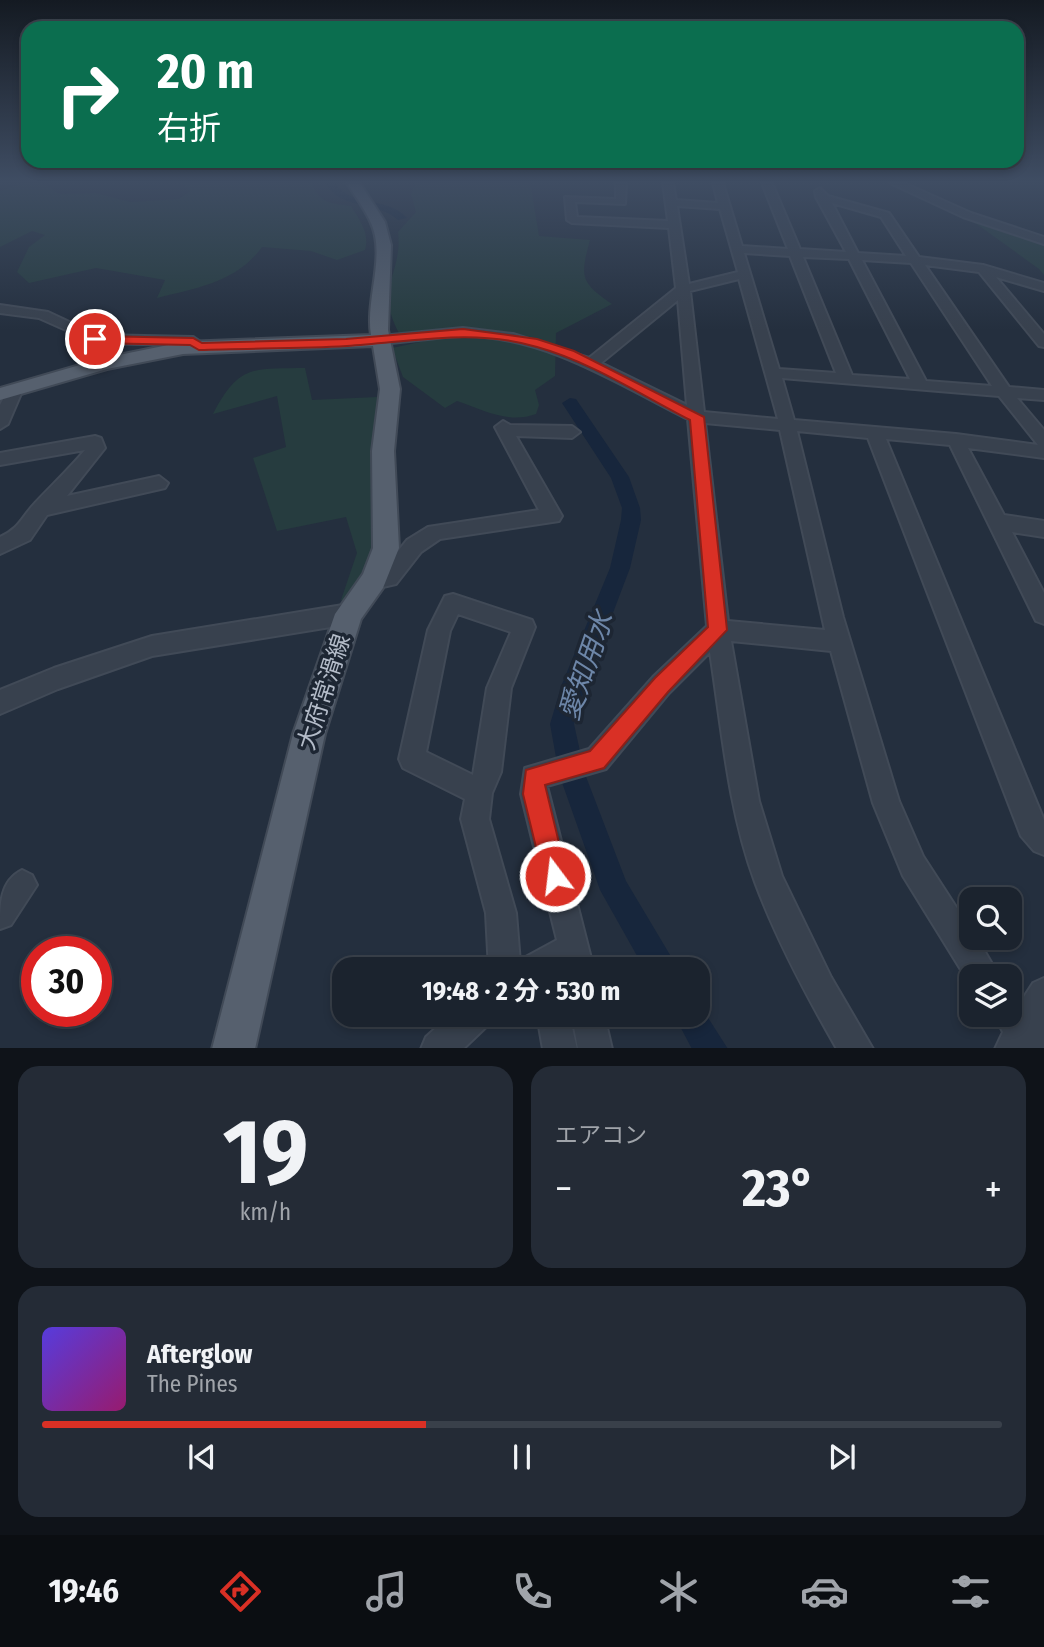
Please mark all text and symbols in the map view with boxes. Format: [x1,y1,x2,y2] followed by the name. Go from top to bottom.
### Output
[157,42,254,101] text: 20 m
[42,49,133,140] icon: right
[157,109,221,147] text: 右折
[65,309,125,369] pin
[76,320,114,358] icon: arrive
[552,605,621,724] water label: 愛知用水
[292,631,356,753] street label: 大府常滑線
[518,839,592,913] position arrow
[959,887,1022,1027] map controls
[959,887,1022,950] button: search
[21,936,112,1027] speed limit sign: 30
[959,964,1022,1027] button: layers
[422,976,620,1007] text: 19:48 · 2 分 · 530 m
[223,1098,308,1207] text: 19
[555,1121,647,1149] text: エアコン
[742,1157,815,1220] text: 23°
[555,1166,572,1212] text: −
[985,1166,1002,1212] text: +
[240,1198,291,1226] text: km/h
[147,1339,252,1370] text: Afterglow
[147,1370,238,1398] text: The Pines
[183,1438,221,1476] icon: previous
[503,1438,541,1476] icon: pause
[823,1438,861,1476] icon: next
[216,1567,265,1616] icon: directions
[362,1567,411,1616] icon: music
[508,1567,557,1616] icon: phone
[654,1567,703,1616] icon: climate
[800,1567,849,1616] icon: car
[946,1567,995,1616] icon: filters
[49,1572,119,1610] text: 19:46

